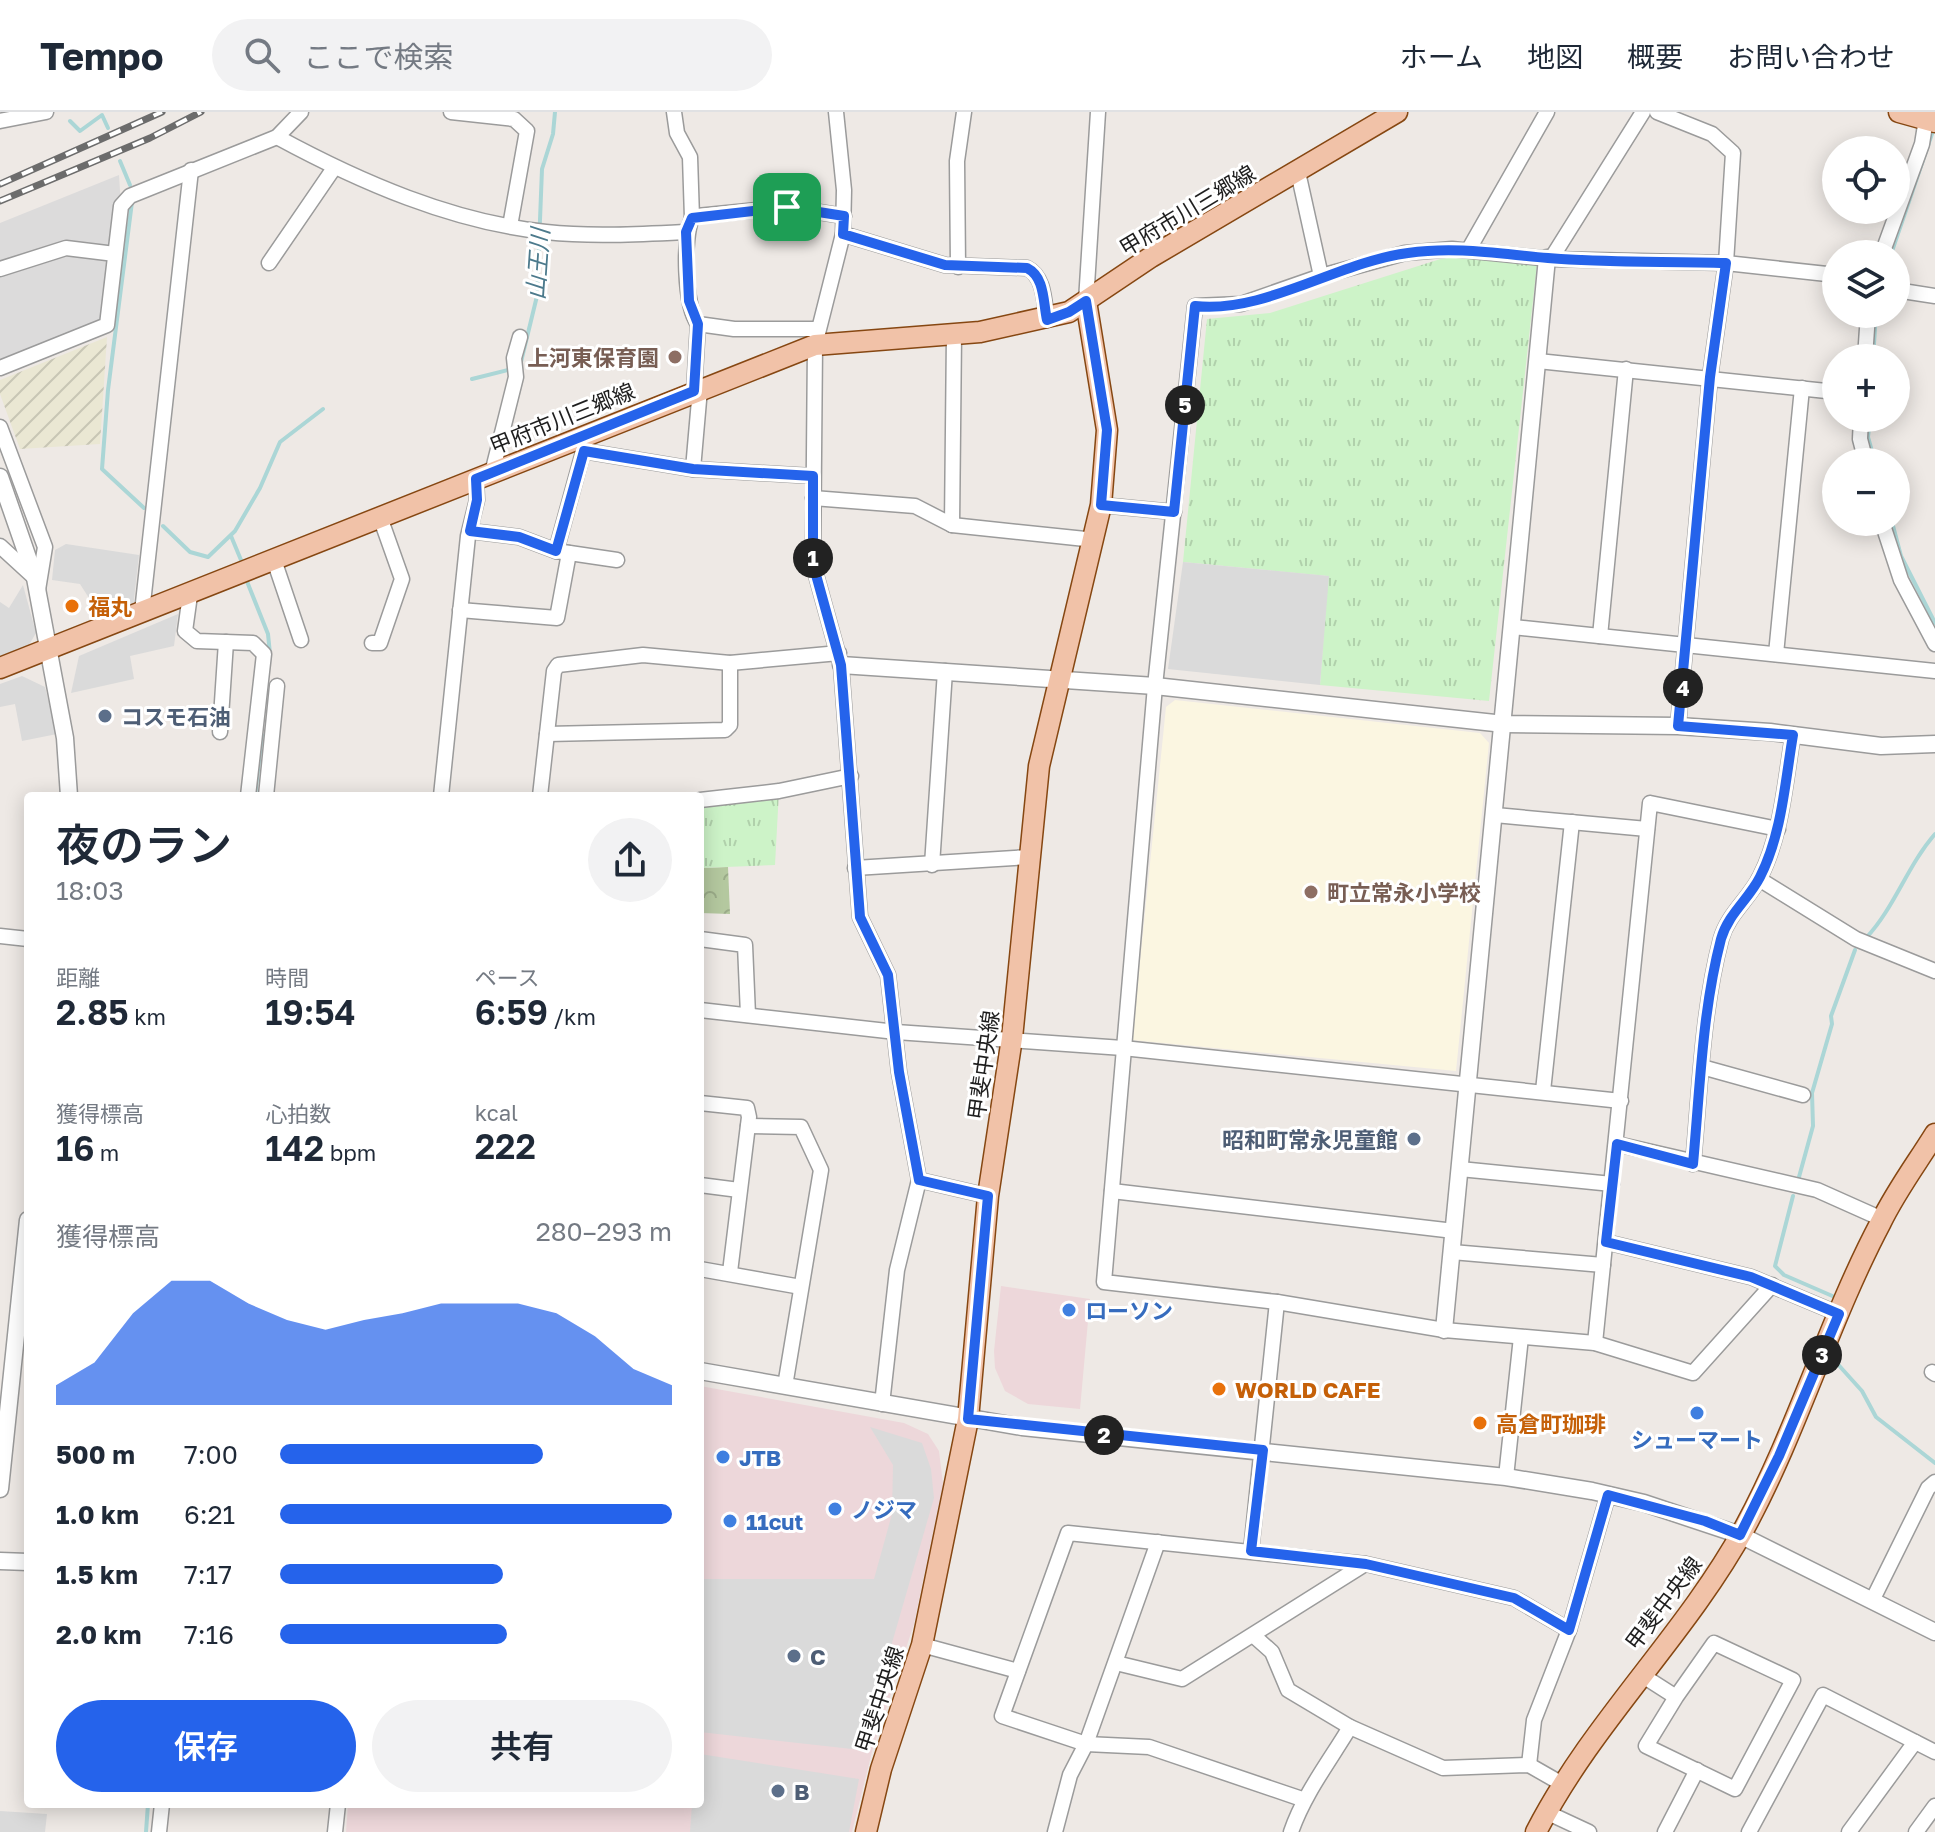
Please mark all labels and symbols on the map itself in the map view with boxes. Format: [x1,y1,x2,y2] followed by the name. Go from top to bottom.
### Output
[1114,159,1260,261] street label: 甲府市川三郷線
[753,173,821,241] pin
[520,224,554,301] water label: 山王川
[527,344,659,371] place label: 上河東保育園
[666,348,684,366] marker: 上河東保育園
[486,377,638,459] street label: 甲府市川三郷線
[1165,385,1205,425] pin: 5
[793,538,833,578] pin: 1
[88,593,132,620] place label: 福丸
[63,597,81,615] marker: 福丸
[1663,668,1703,708] pin: 4
[121,703,231,730] place label: コスモ石油
[96,707,114,725] marker: コスモ石油
[1327,879,1481,906] place label: 町立常永小学校
[1302,883,1320,901] marker: 町立常永小学校
[962,1009,1004,1121] street label: 甲斐中央線
[1222,1126,1398,1153] place label: 昭和町常永児童館
[1405,1130,1423,1148] marker: 昭和町常永児童館
[1085,1297,1173,1324] place label: ローソン
[1060,1301,1078,1319] marker: ローソン
[1802,1335,1842,1375] pin: 3
[1235,1376,1380,1403] place label: WORLD CAFE
[1210,1380,1228,1398] marker: WORLD CAFE
[1688,1404,1706,1422] marker: シューマート
[1496,1410,1606,1437] place label: 高倉町珈琲
[1471,1414,1489,1432] marker: 高倉町珈琲
[1084,1415,1124,1455] pin: 2
[1631,1426,1763,1453] place label: シューマート
[739,1444,781,1471] place label: JTB
[714,1448,732,1466] marker: JTB
[851,1496,917,1523] place label: ノジマ
[826,1500,844,1518] marker: ノジマ
[746,1508,803,1535] place label: 11cut
[721,1512,739,1530] marker: 11cut
[1619,1551,1707,1655] street label: 甲斐中央線
[810,1643,826,1670] place label: C
[849,1643,909,1755] street label: 甲斐中央線
[785,1647,803,1665] marker: C
[794,1778,810,1805] place label: B
[769,1782,787,1800] marker: B

